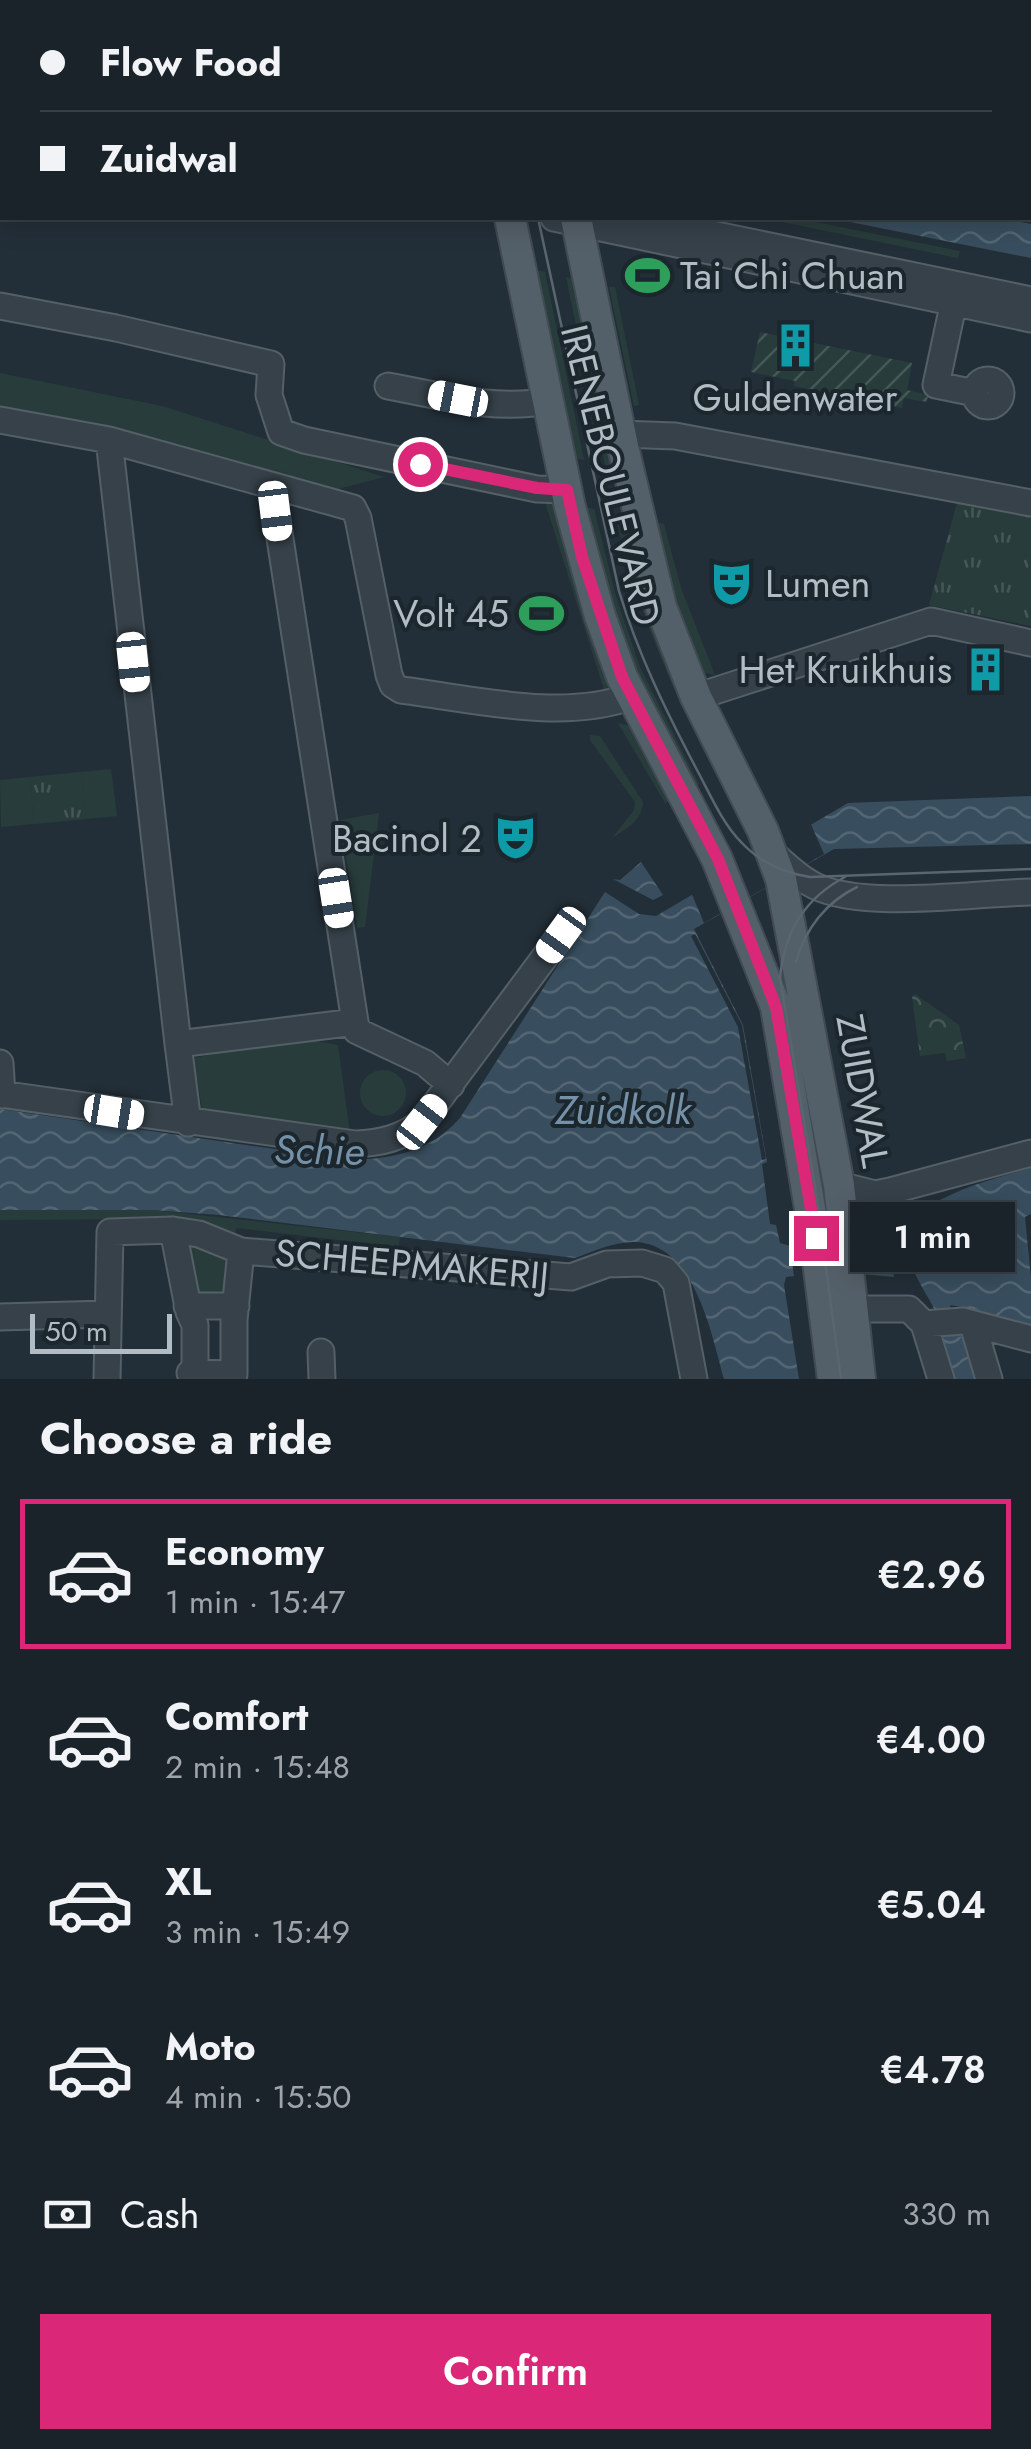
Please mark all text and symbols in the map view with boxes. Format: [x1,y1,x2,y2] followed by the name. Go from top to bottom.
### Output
[100,35,282,90] text: Flow Food
[100,131,238,186] text: Zuidwal
[680,248,905,303] place label: Tai Chi Chuan
[623,251,671,299] sports icon: Tai Chi Chuan
[547,319,675,631] street label: IRENEBOULEVARD
[771,321,819,369] building icon: Guldenwater
[693,370,897,425] place label: Guldenwater
[426,379,490,419] car
[398,442,443,487] route start
[256,479,294,543] car
[765,556,870,611] place label: Lumen
[708,559,756,607] theatre icon: Lumen
[393,586,509,641] place label: Volt 45
[518,589,566,637] sports icon: Volt 45
[115,631,151,693] car
[739,642,952,697] place label: Het Kruikhuis
[961,645,1009,693] building icon: Het Kruikhuis
[332,811,482,866] place label: Bacinol 2
[491,814,539,862] theatre icon: Bacinol 2
[316,866,356,930] car
[531,902,591,968] car
[823,1010,903,1172] street label: ZUIDWAL
[554,1081,693,1139] water label: Zuidkolk
[392,1089,452,1155] car
[82,1092,146,1132] car
[273,1120,365,1180] water label: Schie
[851,1203,1016,1273] callout: 1 min
[894,1214,971,1260] text: 1 min
[794,1216,839,1261] route end
[273,1225,551,1303] street label: SCHEEPMAKERIJ
[30,1309,172,1354] scale bar
[45,1311,108,1352] text: 50 m
[40,1406,332,1471] text: Choose a ride
[165,1524,324,1579] text: Economy
[45,1529,135,1619] icon: car
[878,1547,986,1602] text: €2.96
[165,1579,345,1625] text: 1 min · 15:47
[165,1689,308,1744] text: Comfort
[45,1694,135,1784] icon: car
[876,1712,986,1767] text: €4.00
[165,1744,350,1790] text: 2 min · 15:48
[165,1854,211,1909] text: XL
[45,1859,135,1949] icon: car
[877,1877,986,1932] text: €5.04
[165,1909,350,1955] text: 3 min · 15:49
[165,2019,256,2074] text: Moto
[45,2024,135,2114] icon: car
[880,2042,986,2097] text: €4.78
[165,2074,351,2120] text: 4 min · 15:50
[40,2187,95,2242] icon: cash
[120,2187,200,2242] text: Cash
[902,2191,991,2237] text: 330 m
[40,2314,991,2429] button: Confirm

